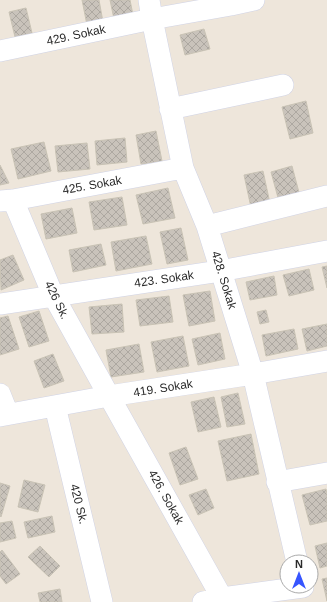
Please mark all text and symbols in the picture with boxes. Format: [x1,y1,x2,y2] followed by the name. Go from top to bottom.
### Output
[45,22,108,48] street label: 429. Sokak
[61,173,124,197] street label: 425. Sokak
[209,249,240,312] street label: 428. Sokak
[133,268,196,290] street label: 423. Sokak
[42,279,72,321] street label: 426 Sk.
[132,376,195,400] street label: 419. Sokak
[145,467,187,528] street label: 426. Sokak
[67,483,91,525] street label: 420 Sk.
[279,554,319,594] north arrow
[295,558,303,570] text: N

